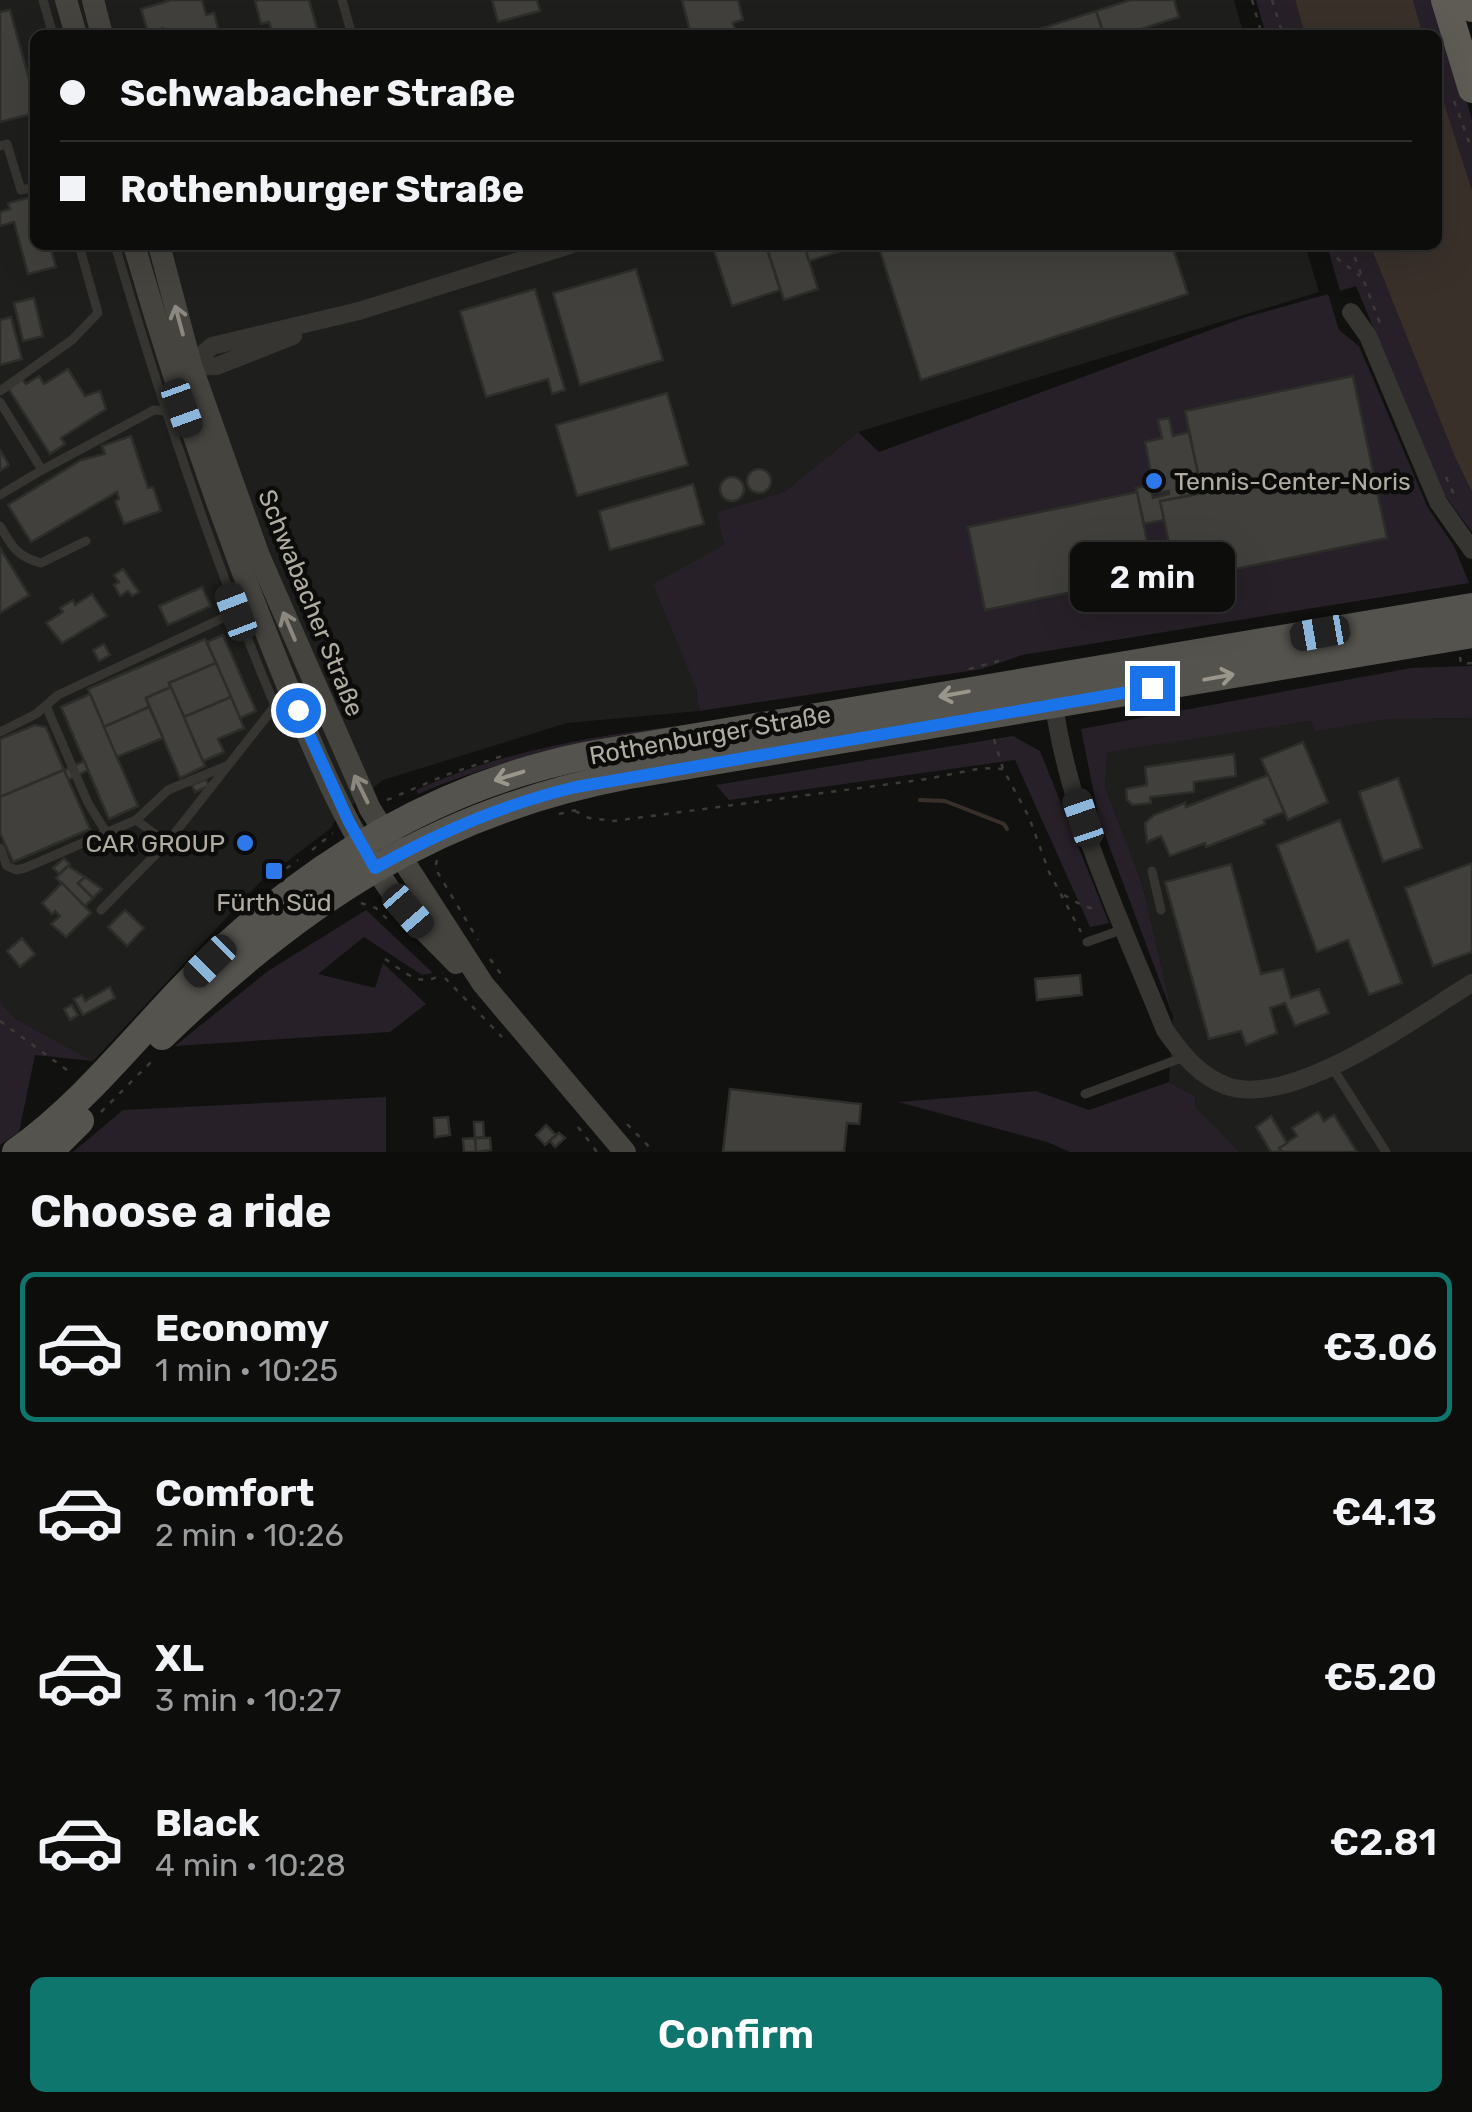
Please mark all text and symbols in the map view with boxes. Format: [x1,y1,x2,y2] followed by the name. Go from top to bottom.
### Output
[120,70,515,116] text: Schwabacher Straße
[120,166,524,212] text: Rothenburger Straße
[169,305,187,337] one-way arrow
[158,375,206,441] car
[1174,467,1411,496] place label: Tennis-Center-Noris
[1143,470,1165,492] marker: Tennis-Center-Noris
[252,485,370,721] street label: Schwabacher Straße
[1070,543,1234,613] callout: 2 min
[1110,558,1195,596] text: 2 min
[211,579,261,645] car
[279,611,297,642] one-way arrow
[1288,613,1352,653] car
[1130,666,1175,711] route end
[1202,667,1235,685] one-way arrow
[938,685,971,704] one-way arrow
[276,688,321,733] route start
[587,699,833,771] street label: Rothenburger Straße
[494,768,525,786] one-way arrow
[350,775,369,805] one-way arrow
[1059,785,1107,851] car
[85,829,225,858] place label: CAR GROUP
[234,832,256,854] marker: CAR GROUP
[263,860,285,882] marker: Fürth Süd
[377,879,439,943] car
[216,888,332,917] place label: Fürth Süd
[178,929,242,993] car
[30,1185,332,1238] text: Choose a ride
[35,1302,125,1392] icon: car
[155,1305,329,1351] text: Economy
[1323,1324,1437,1370] text: €3.06
[155,1351,338,1389] text: 1 min · 10:25
[35,1467,125,1557] icon: car
[155,1470,314,1516] text: Comfort
[1332,1489,1437,1535] text: €4.13
[155,1516,344,1554] text: 2 min · 10:26
[35,1632,125,1722] icon: car
[155,1635,204,1681] text: XL
[1324,1654,1437,1700] text: €5.20
[155,1681,341,1719] text: 3 min · 10:27
[35,1797,125,1887] icon: car
[155,1800,260,1846] text: Black
[1330,1819,1437,1865] text: €2.81
[155,1846,346,1884] text: 4 min · 10:28
[30,1977,1442,2092] button: Confirm

